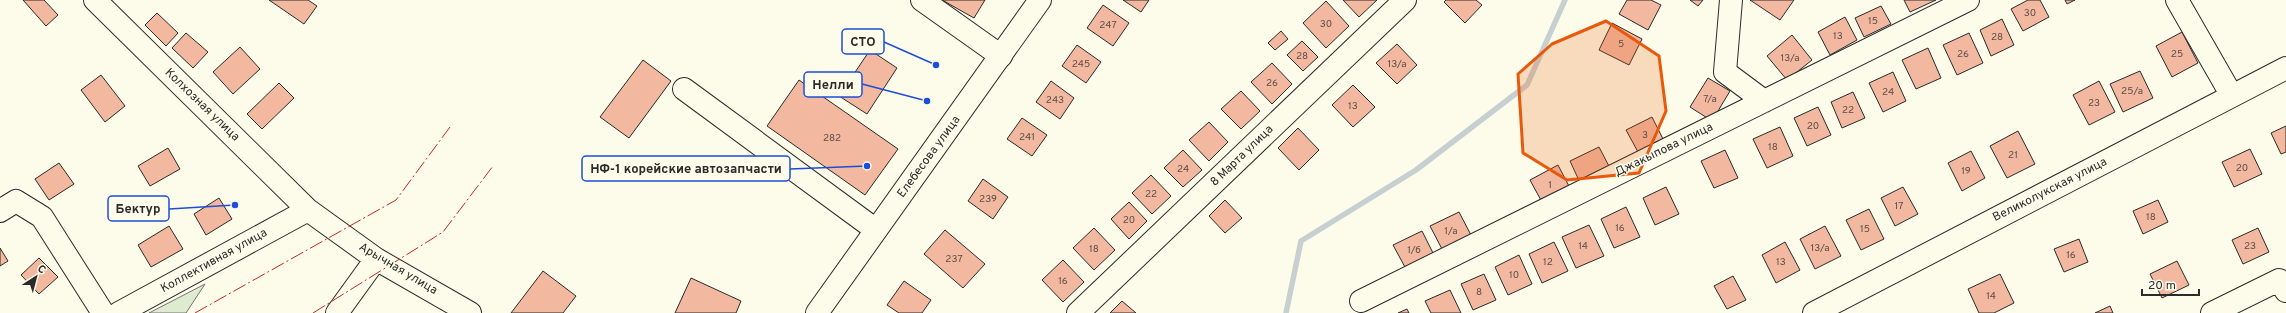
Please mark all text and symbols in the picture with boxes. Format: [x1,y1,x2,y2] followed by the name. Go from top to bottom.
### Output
[2024,7,2036,20] house number: 30
[1868,15,1878,28] house number: 15
[1320,18,1332,31] house number: 30
[1099,19,1117,32] house number: 247
[842,29,884,54] callout: СТО
[1833,30,1843,43] house number: 13
[1991,31,2003,44] house number: 28
[850,35,876,51] text: СТО
[1618,38,1624,51] house number: 5
[1957,48,1969,61] house number: 26
[2171,48,2183,61] house number: 25
[1296,50,1308,63] house number: 28
[1780,52,1800,65] house number: 13/а
[1072,58,1090,71] house number: 245
[1387,58,1407,71] house number: 13/а
[161,65,243,145] street label: Колхозная улица
[804,72,862,97] callout: Нелли
[1266,77,1278,90] house number: 26
[812,78,854,94] text: Нелли
[2121,85,2143,98] house number: 25/а
[1882,86,1894,99] house number: 24
[1703,93,1717,106] house number: 7/а
[1046,94,1064,107] house number: 243
[2088,97,2100,110] house number: 23
[1348,100,1358,113] house number: 13
[1842,104,1854,117] house number: 22
[894,113,964,201] street label: Елебесова улица
[1612,119,1716,181] street label: Джакыпова улица
[1807,120,1819,133] house number: 20
[1207,122,1277,190] street label: 8 Марта улица
[1642,129,1648,142] house number: 3
[1019,131,1035,144] house number: 241
[823,132,841,145] house number: 282
[1768,141,1778,154] house number: 18
[2008,149,2018,162] house number: 21
[1990,154,2110,226] street label: Великолукская улица
[582,156,790,181] callout: НФ-1 корейские автозапчасти
[590,162,782,178] text: НФ-1 корейские автозапчасти
[2236,162,2248,175] house number: 20
[1177,163,1189,176] house number: 24
[1961,165,1971,178] house number: 19
[1548,179,1552,192] house number: 1
[1145,188,1157,201] house number: 22
[979,193,997,206] house number: 239
[108,196,169,221] callout: Бектур
[1895,200,1903,213] house number: 17
[115,202,161,218] text: Бектур
[2146,211,2156,224] house number: 18
[1123,214,1135,227] house number: 20
[1615,222,1625,235] house number: 16
[1860,223,1870,236] house number: 15
[158,225,270,297] street label: Коллективная улица
[1444,225,1458,238] house number: 1/а
[356,239,440,299] street label: Арычная улица
[1578,240,1588,253] house number: 14
[2244,240,2256,253] house number: 23
[1810,242,1830,255] house number: 13/а
[1089,243,1099,256] house number: 18
[1407,244,1421,257] house number: 1/б
[2066,249,2076,262] house number: 16
[945,253,963,266] house number: 237
[1543,256,1553,269] house number: 12
[1776,256,1786,269] house number: 13
[16,257,56,297] north arrow
[34,262,48,277] text: С
[1509,269,1519,282] house number: 10
[2142,271,2199,297] scale bar
[1058,275,1068,288] house number: 16
[2148,278,2176,294] text: 20 m
[1476,286,1482,299] house number: 8
[1986,290,1996,303] house number: 14

